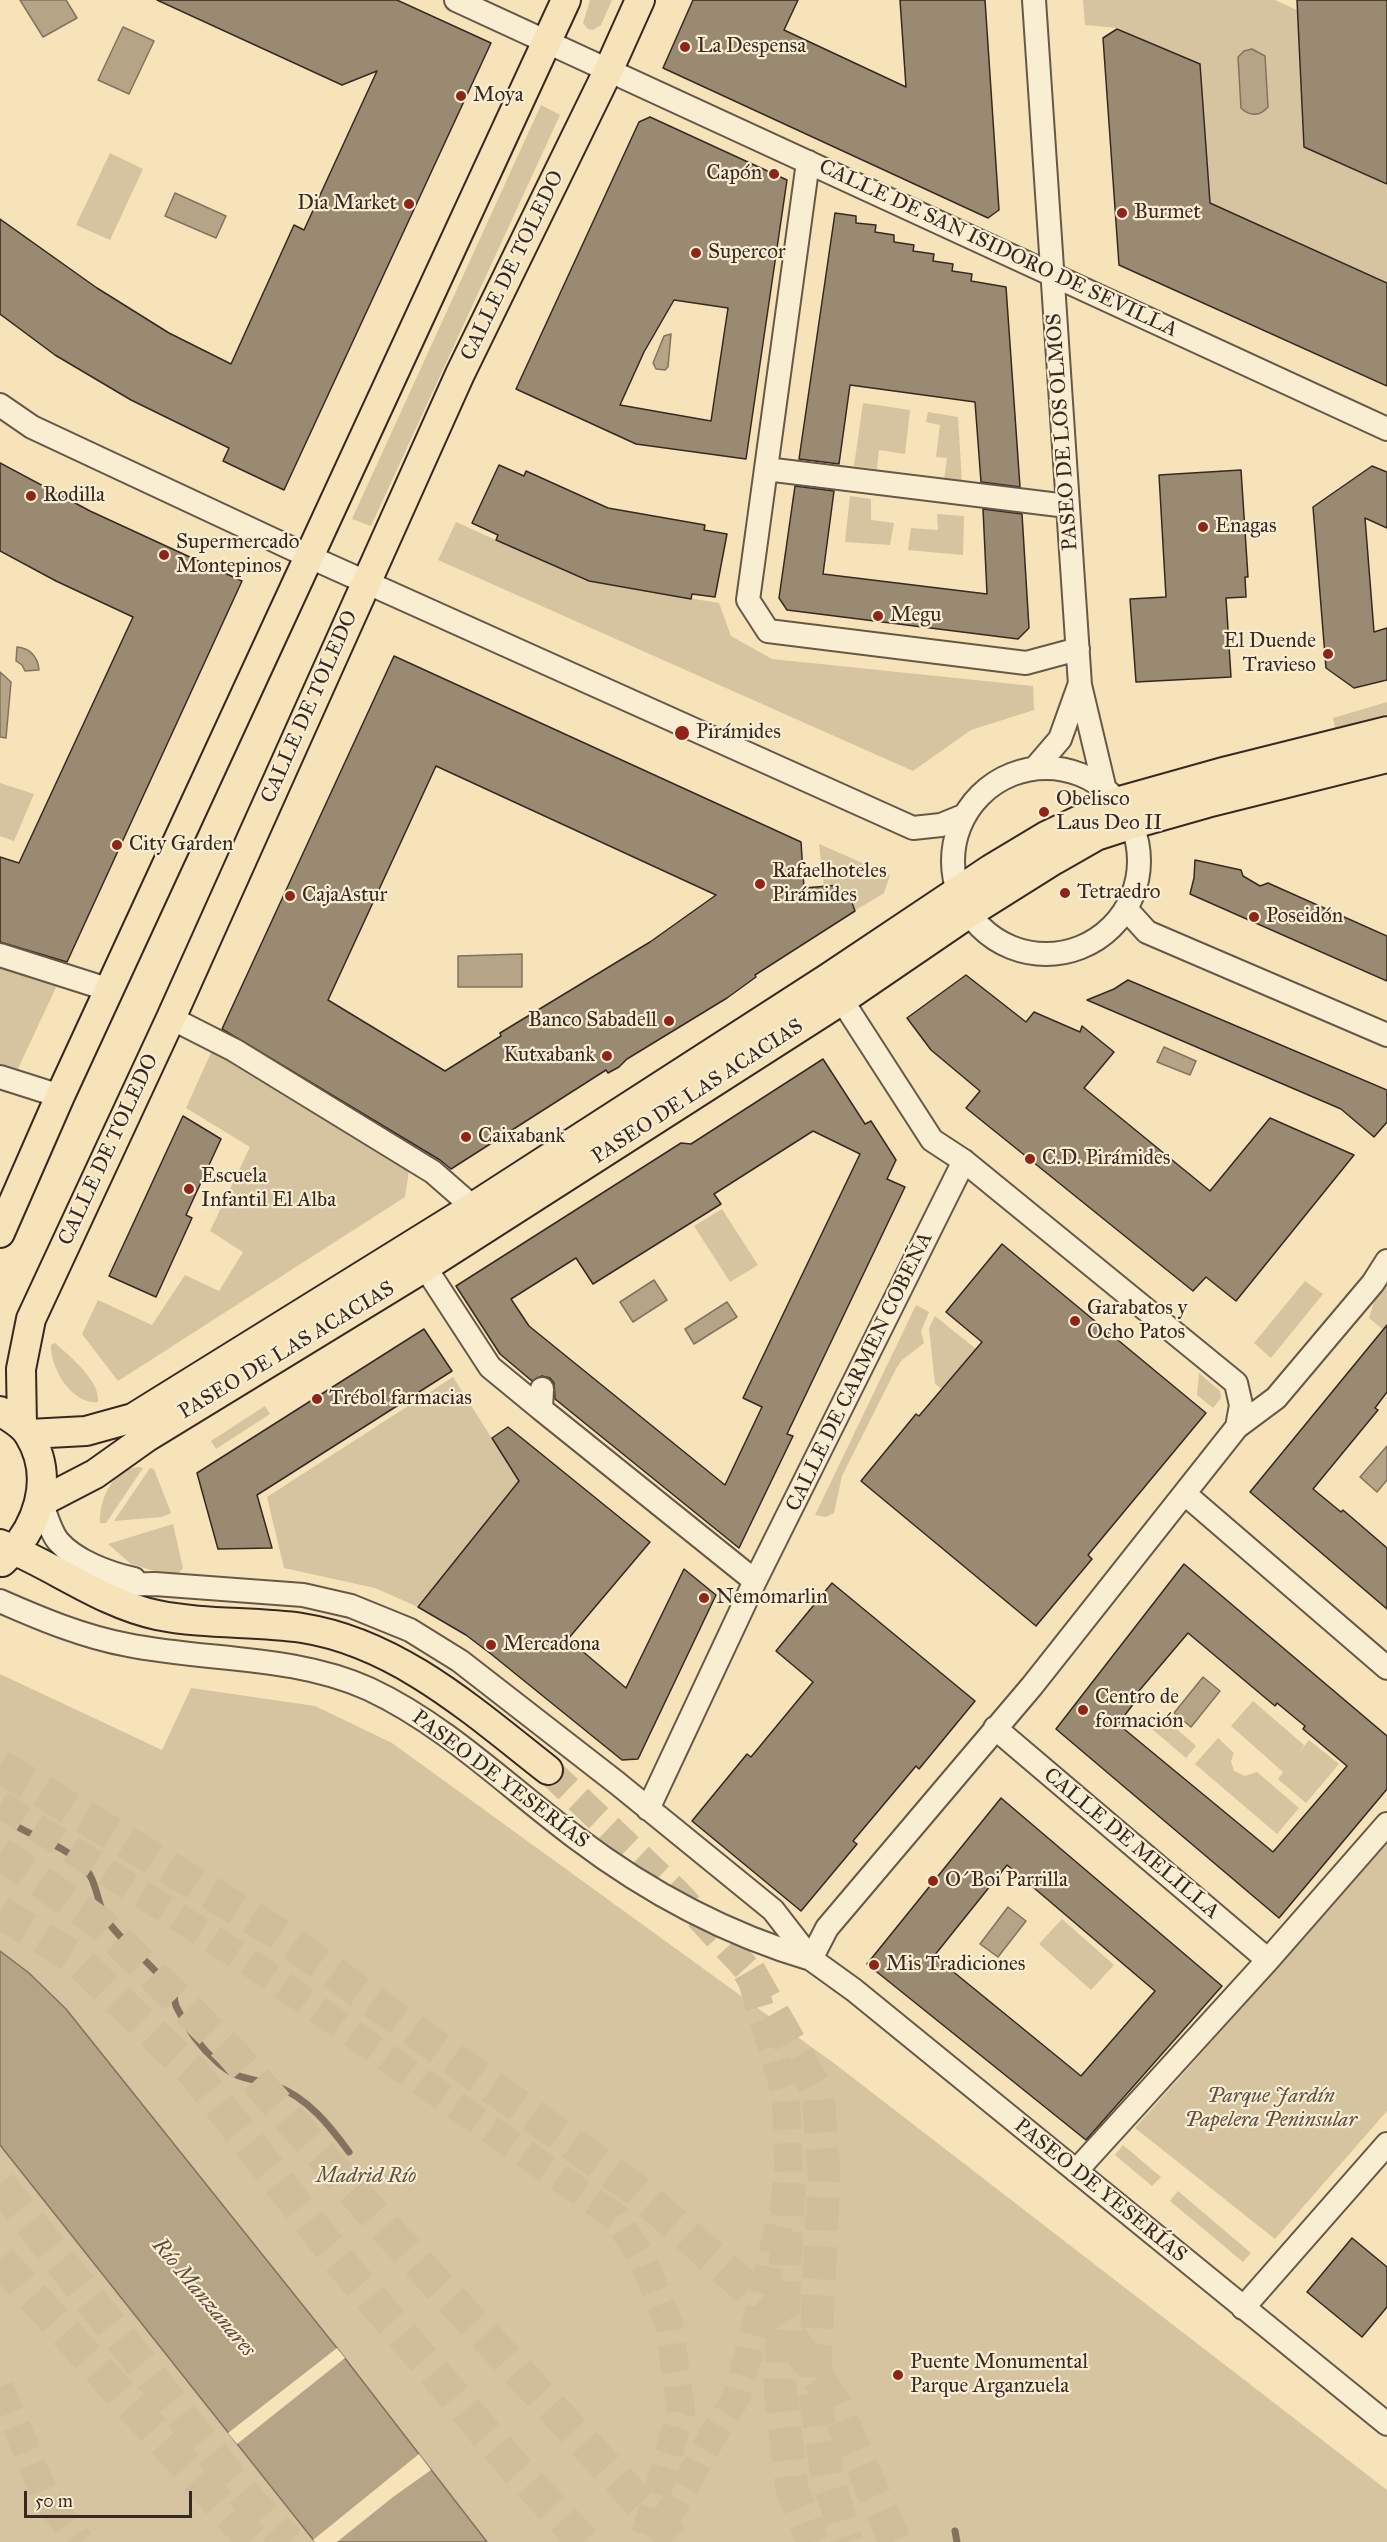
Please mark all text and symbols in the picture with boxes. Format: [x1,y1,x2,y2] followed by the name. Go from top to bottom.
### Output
[697,34,806,60] place label: La Despensa
[678,40,692,54] marker: La Despensa
[473,83,524,109] place label: Moya
[454,89,468,103] marker: Moya
[815,155,1181,343] street label: CALLE DE SAN ISIDORO DE SEVILLA
[706,161,762,187] place label: Capón
[456,167,570,365] street label: CALLE DE TOLEDO
[767,167,781,181] marker: Capón
[297,191,397,217] place label: Dia Market
[402,197,416,211] marker: Dia Market
[1134,200,1201,226] place label: Burmet
[1115,206,1129,220] marker: Burmet
[708,240,786,266] place label: Supercor
[689,246,703,260] marker: Supercor
[1042,312,1084,552] street label: PASEO DE LOS OLMOS
[43,483,105,509] place label: Rodilla
[24,489,38,503] marker: Rodilla
[1215,514,1277,540] place label: Enagas
[1196,520,1210,534] marker: Enagas
[176,530,300,580] place label: Supermercado Montepinos
[157,548,171,562] marker: Supermercado Montepinos
[890,603,941,629] place label: Megu
[256,607,364,807] street label: CALLE DE TOLEDO
[871,609,885,623] marker: Megu
[1224,629,1316,679] place label: El Duende Travieso
[1321,647,1335,661] marker: El Duende Travieso
[696,720,781,746] place label: Pirámides
[673,724,691,742] marker: Pirámides
[1056,787,1162,837] place label: Obelisco Laus Deo II
[1037,805,1051,819] marker: Obelisco Laus Deo II
[129,832,233,858] place label: City Garden
[110,838,124,852] marker: City Garden
[772,859,887,909] place label: Rafaelhoteles Pirámides
[753,877,767,891] marker: Rafaelhoteles Pirámides
[1077,880,1160,906] place label: Tetraedro
[302,883,387,909] place label: CajaAstur
[1058,886,1072,900] marker: Tetraedro
[283,889,297,903] marker: CajaAstur
[1266,904,1343,930] place label: Poseidón
[1247,910,1261,924] marker: Poseidón
[528,1008,657,1034] place label: Banco Sabadell
[587,1014,809,1170] street label: PASEO DE LAS ACACIAS
[662,1014,676,1028] marker: Banco Sabadell
[503,1043,595,1069] place label: Kutxabank
[600,1049,614,1063] marker: Kutxabank
[54,1050,164,1250] street label: CALLE DE TOLEDO
[478,1124,565,1150] place label: Caixabank
[459,1130,473,1144] marker: Caixabank
[1042,1146,1170,1172] place label: C.D. Pirámides
[1023,1152,1037,1166] marker: C.D. Pirámides
[201,1164,336,1214] place label: Escuela Infantil El Alba
[182,1182,196,1196] marker: Escuela Infantil El Alba
[781,1228,939,1516] street label: CALLE DE CARMEN COBEÑA
[175,1277,399,1425] street label: PASEO DE LAS ACACIAS
[1087,1296,1187,1346] place label: Garabatos y Ocho Patos
[1068,1314,1082,1328] marker: Garabatos y Ocho Patos
[329,1386,472,1412] place label: Trébol farmacias
[310,1392,324,1406] marker: Trébol farmacias
[716,1585,828,1611] place label: Nemomarlin
[697,1591,711,1605] marker: Nemomarlin
[503,1632,600,1658] place label: Mercadona
[484,1638,498,1652] marker: Mercadona
[1095,1685,1184,1735] place label: Centro de formación
[1076,1703,1090,1717] marker: Centro de formación
[407,1705,593,1855] street label: PASEO DE YESERÍAS
[1038,1763,1224,1925] street label: CALLE DE MELILLA
[945,1868,1068,1894] place label: O´Boi Parrilla
[926,1874,940,1888] marker: O´Boi Parrilla
[886,1952,1025,1978] place label: Mis Tradiciones
[867,1958,881,1972] marker: Mis Tradiciones
[1185,2084,1357,2134] park label: Parque Jardín Papelera Peninsular
[1009,2114,1191,2268] street label: PASEO DE YESERÍAS
[316,2164,416,2190] park label: Madrid Río
[146,2233,260,2363] water label: Río Manzanares
[910,2350,1088,2400] place label: Puente Monumental Parque Arganzuela
[891,2368,905,2382] marker: Puente Monumental Parque Arganzuela
[27,2479,195,2517] scale bar
[35,2490,73,2512] text: 50 m

